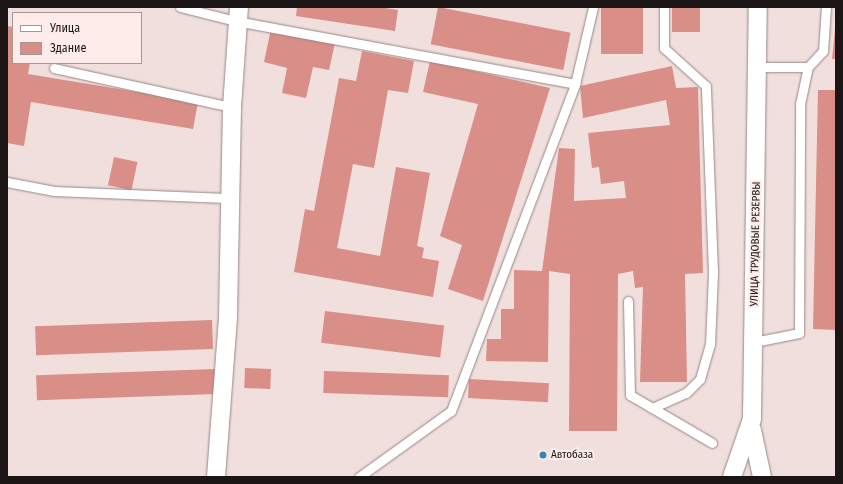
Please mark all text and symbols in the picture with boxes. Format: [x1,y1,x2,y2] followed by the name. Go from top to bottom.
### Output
[12,12,142,64] legend
[50,21,80,35] text: Улица
[50,41,86,55] text: Здание
[748,181,764,307] street label: УЛИЦА ТРУДОВЫЕ РЕЗЕРВЫ
[551,448,593,462] place label: Автобаза
[538,450,548,460] marker: Автобаза

